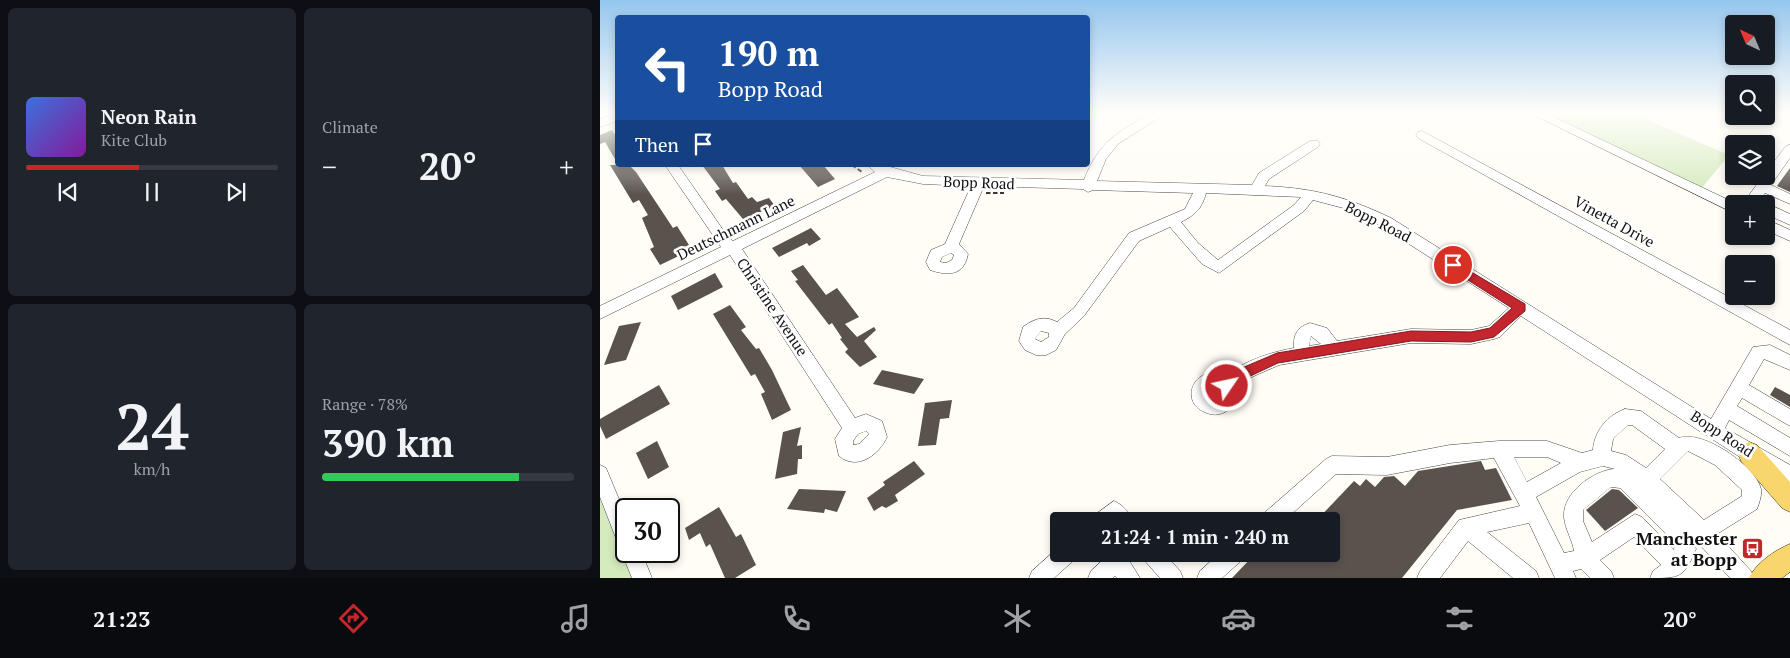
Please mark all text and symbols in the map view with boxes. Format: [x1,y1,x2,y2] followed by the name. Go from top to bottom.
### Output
[1725,15,1775,65] north arrow
[1725,15,1775,305] map controls
[718,30,819,76] text: 190 m
[635,35,700,100] icon: left
[718,74,823,103] text: Bopp Road
[1725,75,1775,125] button: search
[101,104,197,129] text: Neon Rain
[322,116,378,138] text: Climate
[101,129,167,151] text: Kite Club
[689,130,717,158] icon: arrive
[635,132,679,157] text: Then
[1725,135,1775,185] button: layers
[419,141,477,191] text: 20°
[322,148,337,185] text: −
[559,148,574,185] text: +
[943,171,1015,193] street label: Bopp Road
[54,178,82,206] icon: previous
[138,178,166,206] icon: pause
[222,178,250,206] icon: next
[673,190,798,264] street label: Deutschmann Lane
[1571,191,1658,252] street label: Vinetta Drive
[1725,195,1775,245] button: +
[1342,196,1415,246] street label: Bopp Road
[1432,244,1474,286] pin
[1439,251,1467,279] icon: arrive
[733,253,813,359] street label: Christine Avenue
[1725,255,1775,305] button: −
[1200,359,1252,411] position arrow
[115,382,189,469] text: 24
[322,393,408,415] text: Range · 78%
[1687,405,1758,461] street label: Bopp Road
[322,418,454,468] text: 390 km
[134,458,170,480] text: km/h
[615,498,680,563] speed limit sign: 30
[1101,524,1289,549] text: 21:24 · 1 min · 240 m
[1636,526,1737,571] place label: Manchester at Bopp
[1741,537,1765,561] bus stop icon: Manchester at Bopp
[336,601,371,636] icon: directions
[558,601,593,636] icon: music
[779,601,814,636] icon: phone
[1000,601,1035,636] icon: climate
[1221,601,1256,636] icon: car
[1442,601,1477,636] icon: filters
[93,604,150,633] text: 21:23
[1663,604,1697,633] text: 20°

